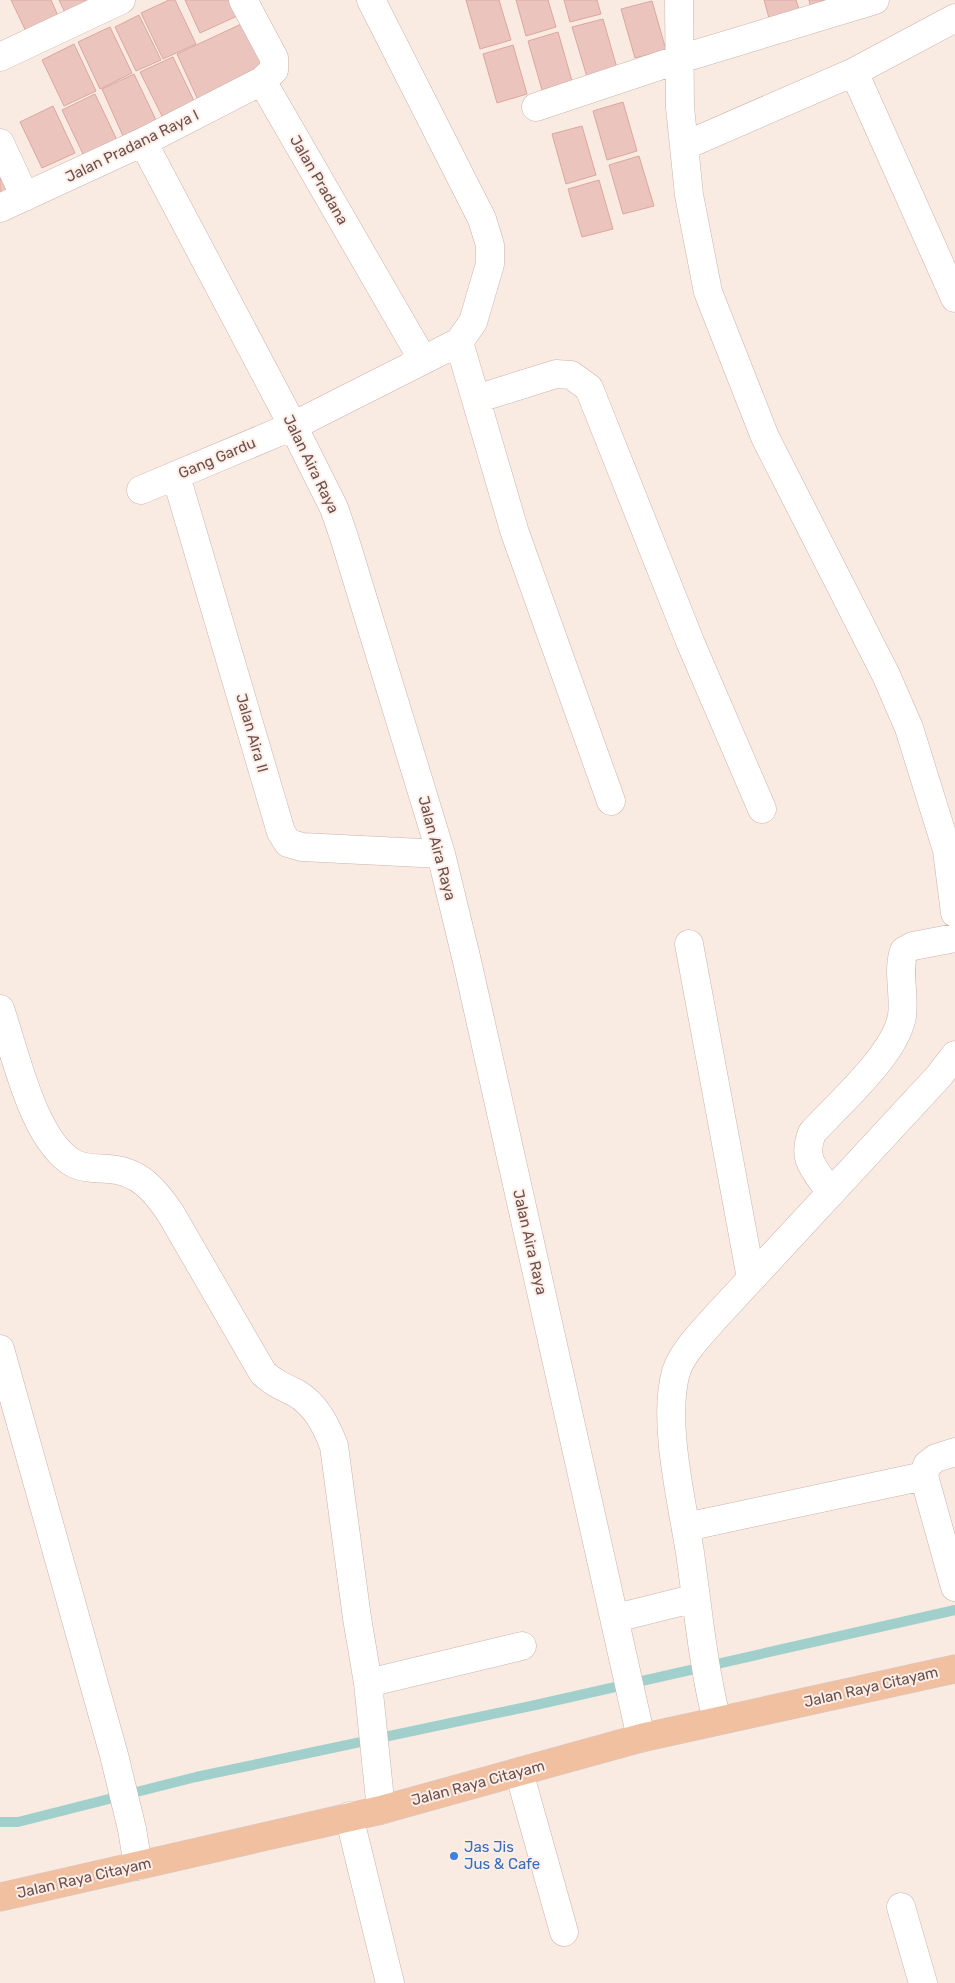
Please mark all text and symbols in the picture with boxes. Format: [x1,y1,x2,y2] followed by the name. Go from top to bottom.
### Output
[62,106,202,186] street label: Jalan Pradana Raya I
[286,132,352,228] street label: Jalan Pradana
[279,412,343,516] street label: Jalan Aira Raya
[176,434,258,482] street label: Gang Gardu
[232,691,272,775] street label: Jalan Aira II
[414,794,460,902] street label: Jalan Aira Raya
[509,1188,551,1296] street label: Jalan Aira Raya
[802,1663,940,1711] street label: Jalan Raya Citayam
[409,1757,547,1809] street label: Jalan Raya Citayam
[464,1838,540,1873] place label: Jas Jis Jus & Cafe
[448,1850,460,1862] marker: Jas Jis Jus & Cafe
[15,1854,153,1902] street label: Jalan Raya Citayam

